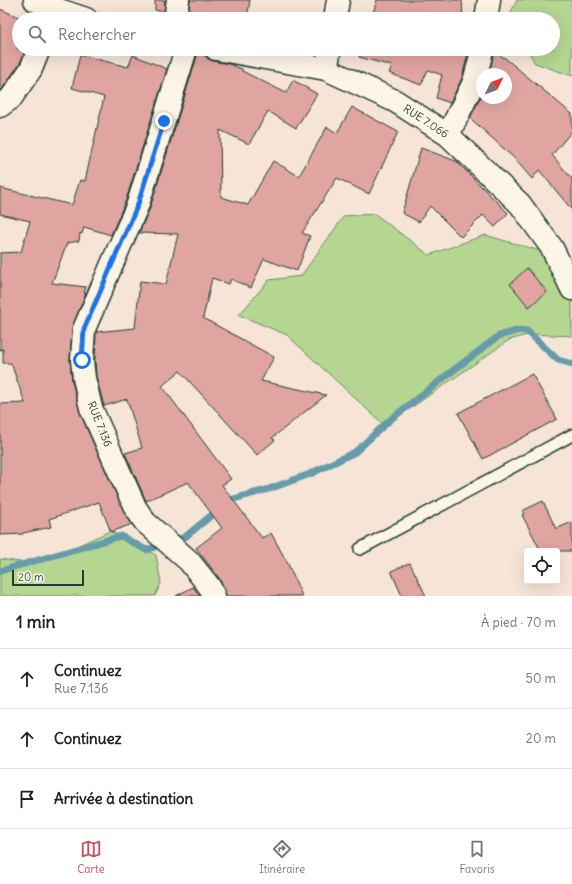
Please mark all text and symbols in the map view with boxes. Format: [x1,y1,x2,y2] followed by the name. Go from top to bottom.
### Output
[12,12,560,56] search box
[26,23,48,45] icon: search
[58,25,136,44] text: Rechercher
[476,68,512,104] north arrow
[401,101,451,141] street label: RUE 7.066
[155,112,173,130] route end
[73,351,91,369] route start
[85,399,115,449] street label: RUE 7.136
[524,548,560,584] map controls
[524,548,560,584] button: locate
[12,568,84,587] scale bar
[18,570,44,584] text: 20 m
[16,611,55,633] text: 1 min
[481,614,556,631] text: À pied · 70 m
[54,661,122,680] text: Continuez
[16,668,38,690] icon: ahead
[525,670,556,687] text: 50 m
[54,680,108,697] text: Rue 7.136
[16,728,38,750] icon: ahead
[54,729,122,748] text: Continuez
[526,730,556,747] text: 20 m
[16,788,38,810] icon: arrive
[54,789,193,808] text: Arrivée à destination
[77,838,105,876] tab: Carte
[259,838,305,876] tab: Itinéraire
[459,838,495,876] tab: Favoris

